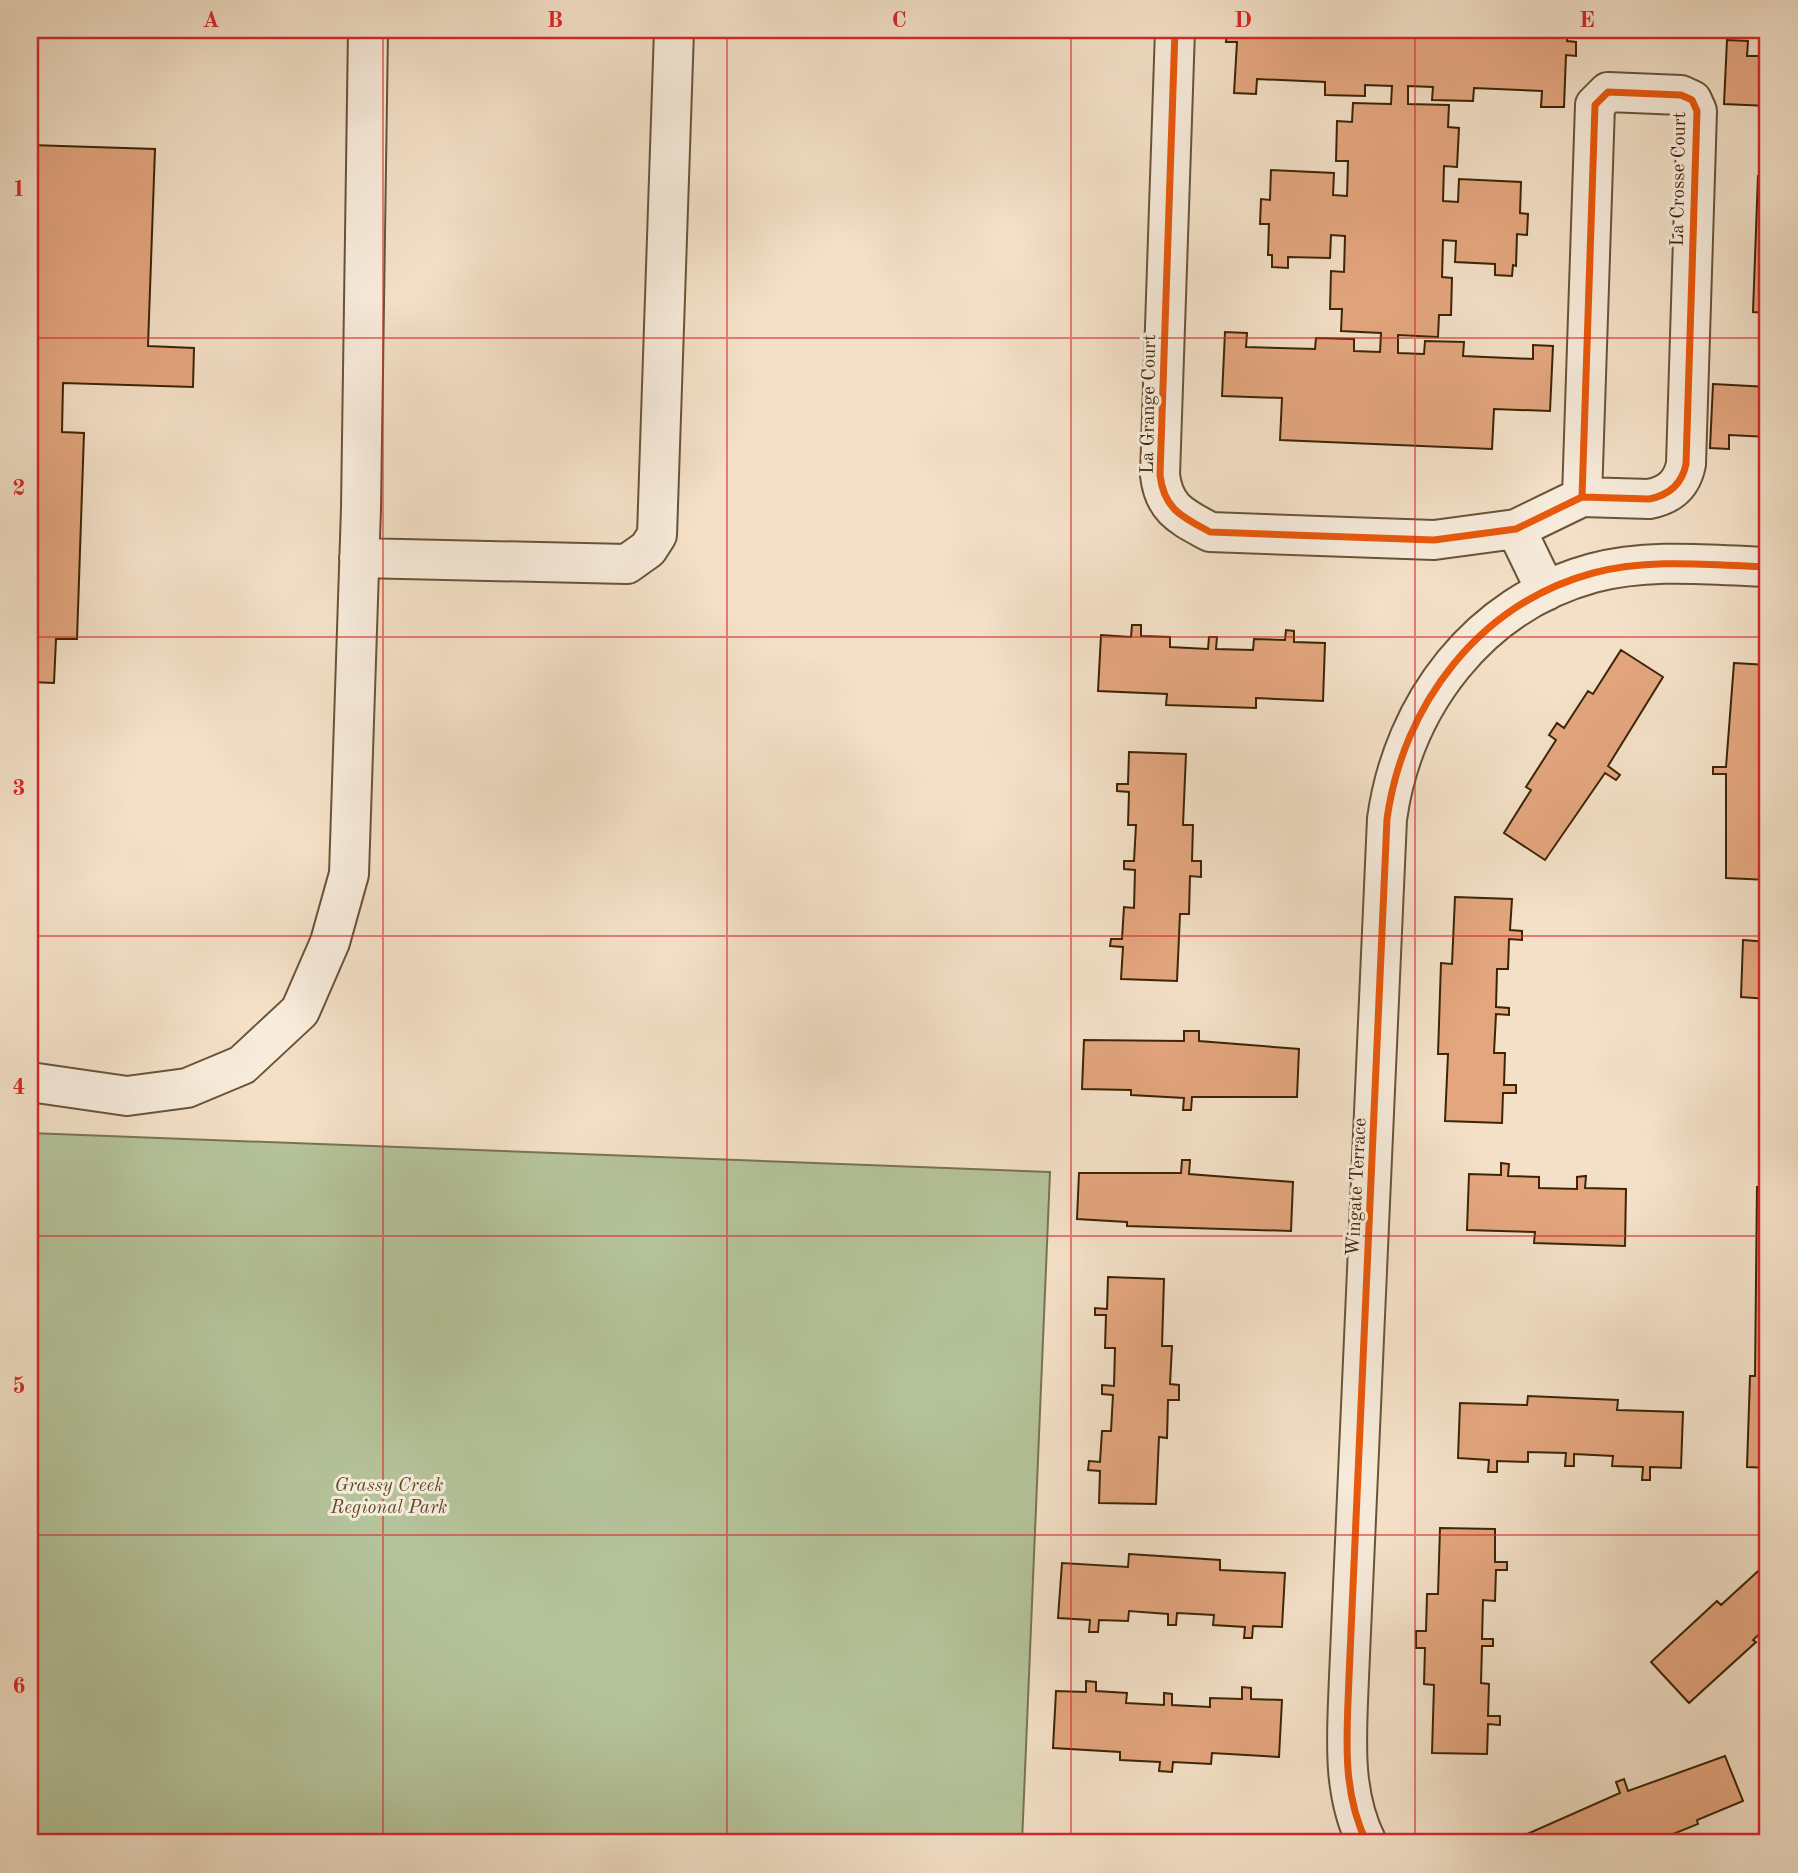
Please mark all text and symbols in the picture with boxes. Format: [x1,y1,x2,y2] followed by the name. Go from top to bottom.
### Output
[202,9,220,32] text: A
[547,9,563,32] text: B
[891,9,907,32] text: C
[1234,9,1252,32] text: D
[1579,9,1595,32] text: E
[1669,112,1690,247] street label: La Crosse Court
[12,178,26,201] text: 1
[1139,334,1160,474] street label: La Grange Court
[12,477,26,500] text: 2
[12,777,26,800] text: 3
[12,1076,26,1099] text: 4
[1344,1118,1371,1257] street label: Wingate Terrace
[12,1375,26,1398] text: 5
[330,1477,447,1518] park label: Grassy Creek Regional Park
[12,1675,26,1698] text: 6

